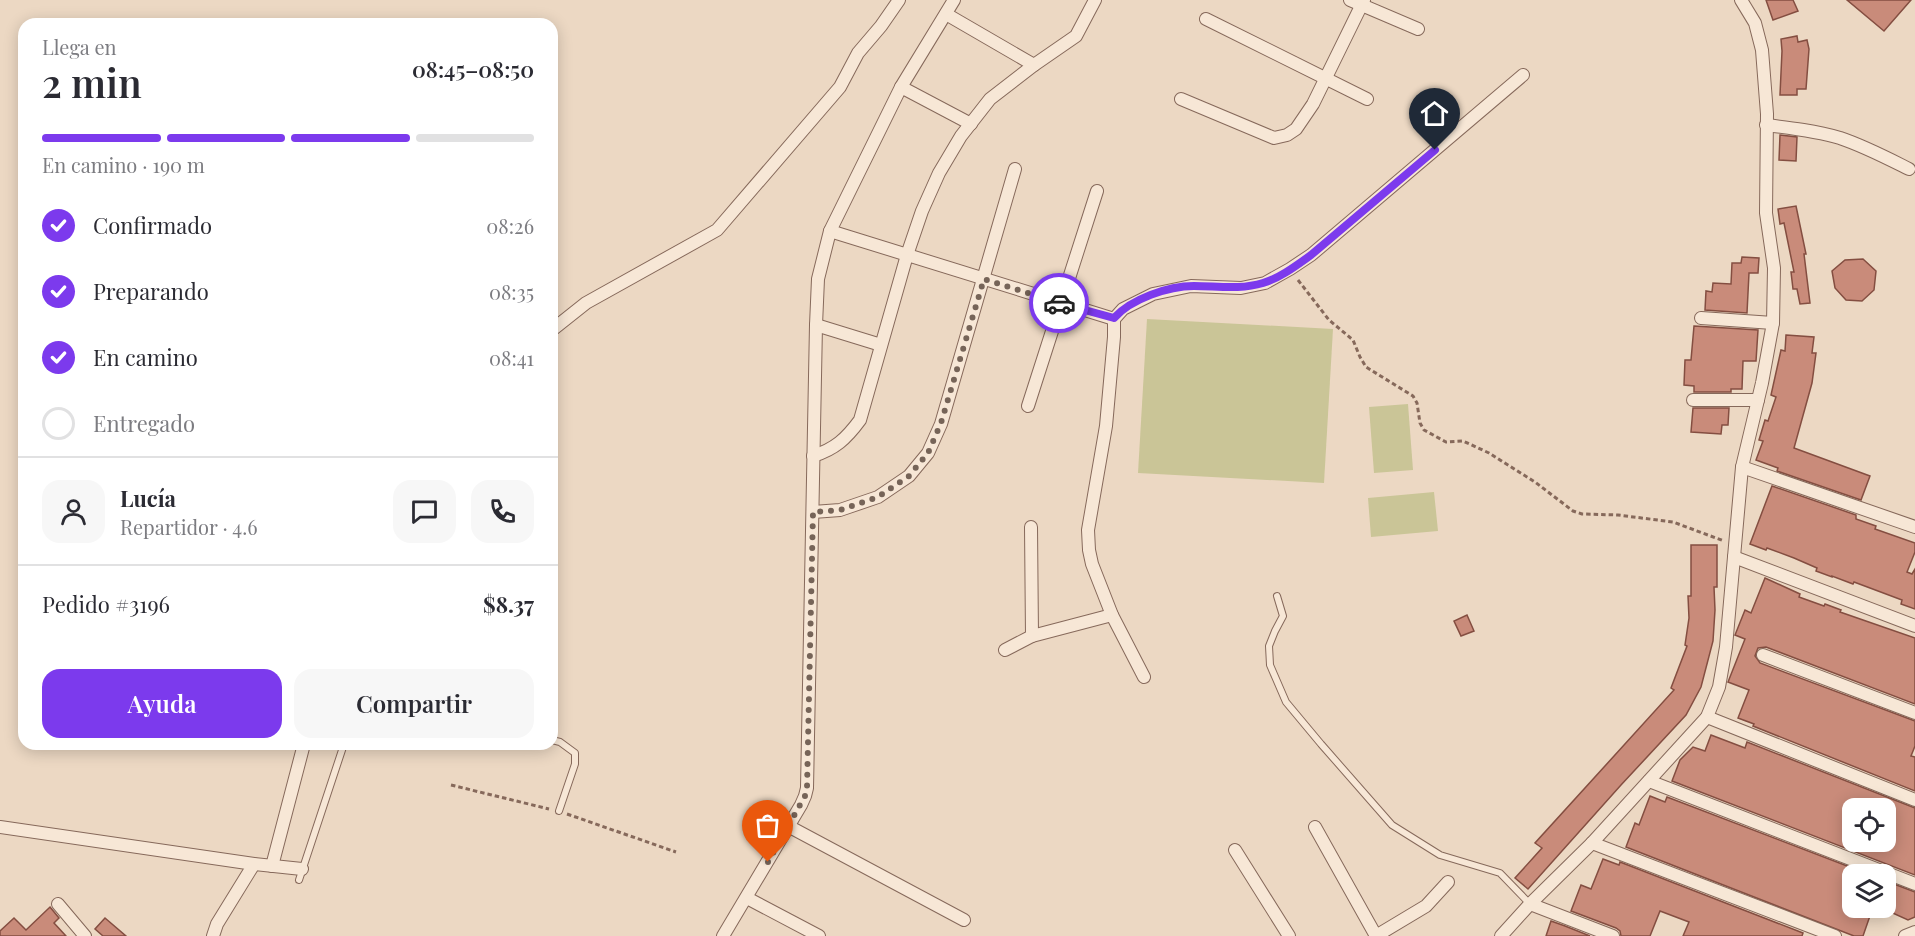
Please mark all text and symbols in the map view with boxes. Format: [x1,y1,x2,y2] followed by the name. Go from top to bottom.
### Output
[42,33,117,60] text: Llega en
[412,54,534,84] text: 08:45–08:50
[42,56,142,108] text: 2 min
[1409,88,1460,150] pin
[1418,97,1451,130] icon: home
[42,151,205,178] text: En camino · 190 m
[42,209,75,242] icon: check
[93,210,212,240] text: Confirmado
[486,212,534,239] text: 08:26
[1029,273,1089,333] courier
[42,275,75,308] icon: check
[93,276,209,306] text: Preparando
[489,278,534,305] text: 08:35
[1043,287,1076,320] icon: car
[42,341,75,374] icon: check
[93,342,198,372] text: En camino
[489,344,534,371] text: 08:41
[93,408,195,438] text: Entregado
[42,480,105,543] button: person
[393,480,456,543] button: chat
[471,480,534,543] button: phone
[120,483,176,513] text: Lucía
[120,513,258,540] text: Repartidor · 4.6
[42,589,170,619] text: Pedido #3196
[483,589,534,619] text: $8.37
[42,669,282,738] button: Ayuda
[294,669,534,738] button: Compartir
[1842,798,1896,918] map controls
[1842,798,1896,852] button: locate
[742,800,793,862] pin
[751,809,784,842] icon: bag
[1842,864,1896,918] button: layers

